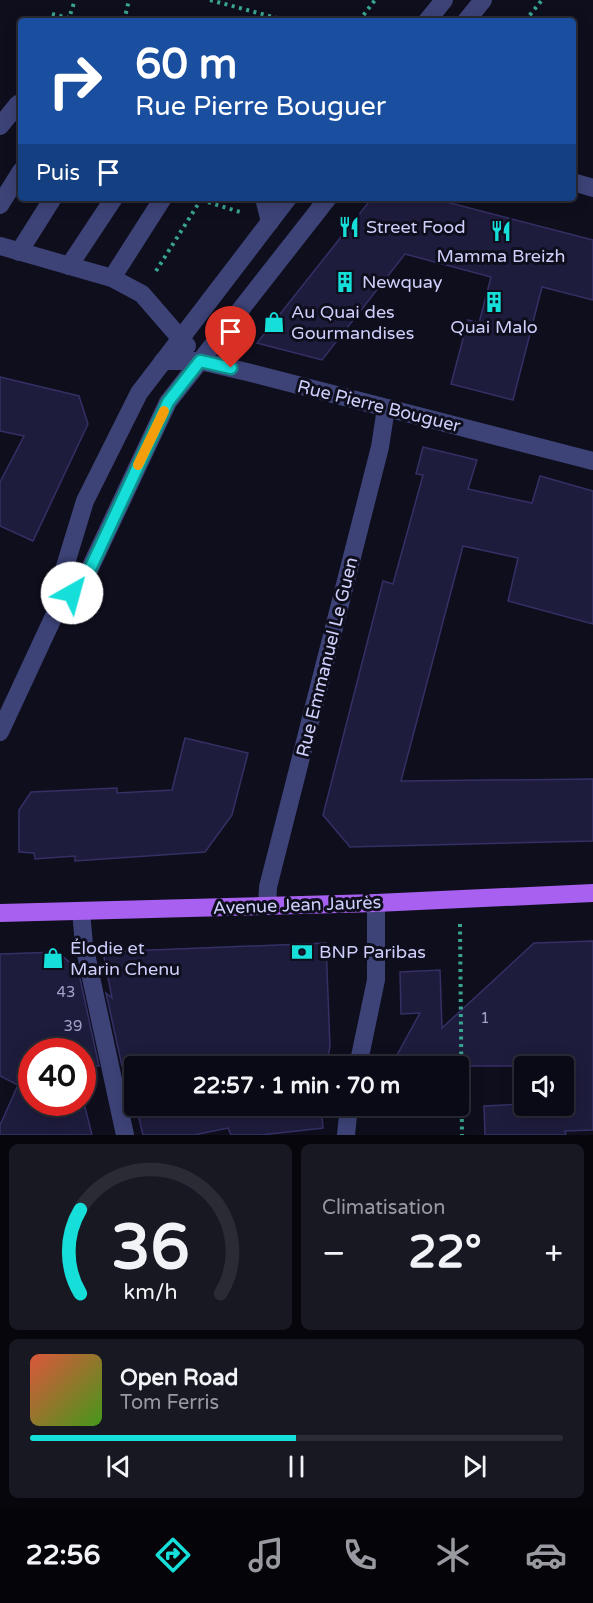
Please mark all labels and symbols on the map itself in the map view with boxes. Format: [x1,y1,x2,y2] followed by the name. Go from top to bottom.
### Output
[337,215,361,239] restaurant icon: Street Food
[366,216,466,238] place label: Street Food
[489,219,513,243] restaurant icon: Mamma Breizh
[437,245,565,267] place label: Mamma Breizh
[333,270,357,294] building icon: Newquay
[362,271,443,293] place label: Newquay
[482,290,506,314] building icon: Quai Malo
[291,301,414,344] place label: Au Quai des Gourmandises
[205,306,256,368] pin
[262,310,286,334] shop icon: Au Quai des Gourmandises
[450,316,538,338] place label: Quai Malo
[295,375,463,437] street label: Rue Pierre Bouguer
[291,555,363,759] street label: Rue Emmanuel Le Guen
[40,561,104,625] position arrow
[213,891,381,919] street label: Avenue Jean Jaurès
[70,937,180,980] place label: Élodie et Marin Chenu
[290,940,314,964] bank icon: BNP Paribas
[319,941,426,963] place label: BNP Paribas
[41,946,65,970] shop icon: Élodie et Marin Chenu
[57,983,75,1001] house number: 43
[480,1009,490,1027] house number: 1
[64,1017,82,1035] house number: 39
[18,1038,96,1116] speed limit sign: 40

